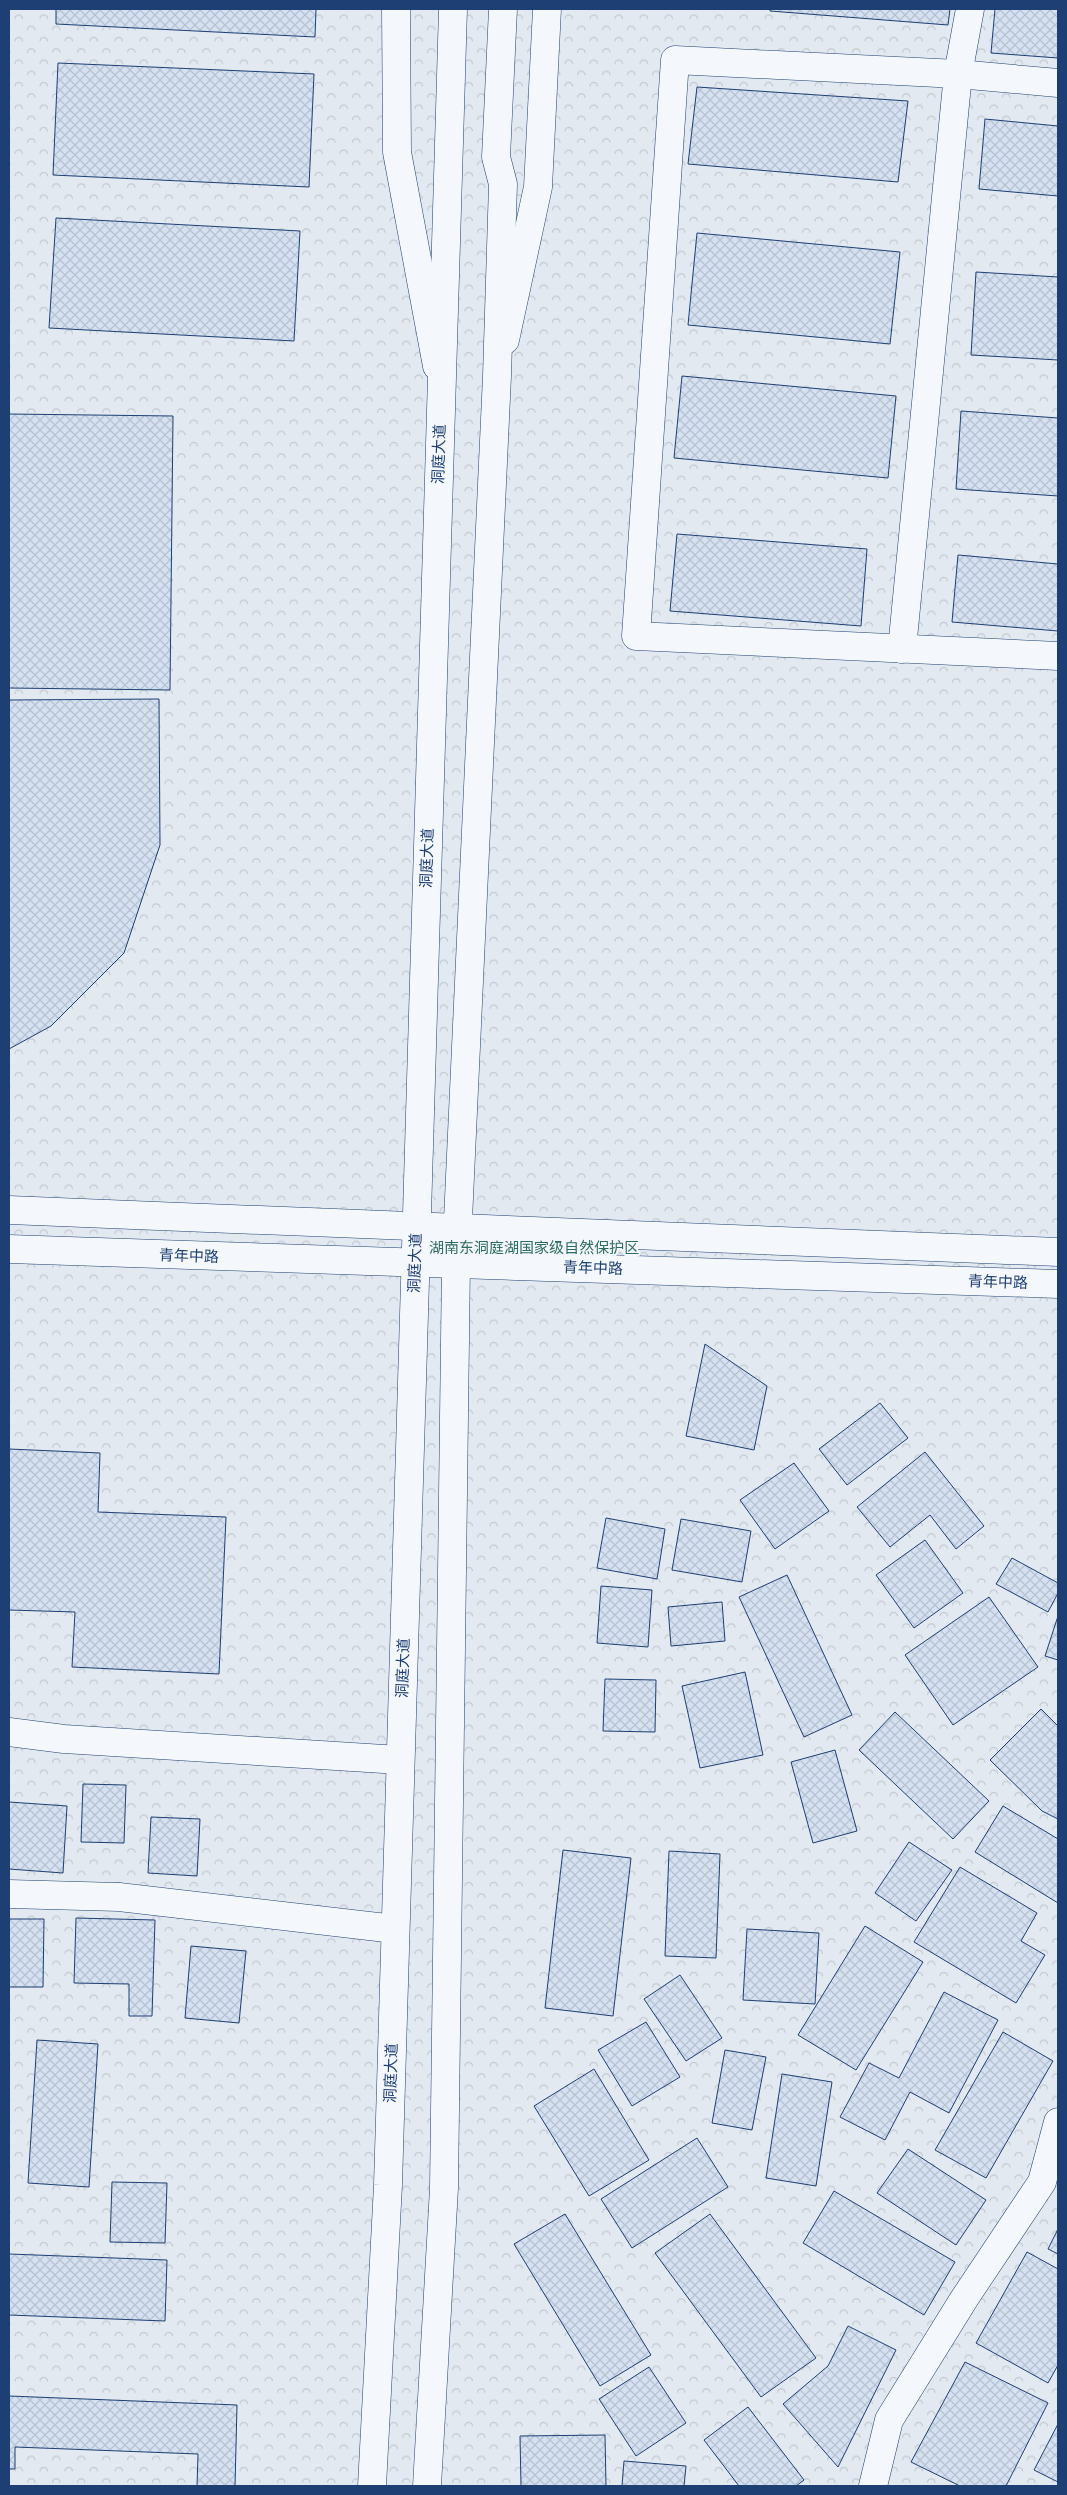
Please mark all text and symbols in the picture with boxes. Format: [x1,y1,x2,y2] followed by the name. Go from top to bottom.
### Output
[429,424,449,484] street label: 洞庭大道
[417,828,437,888] street label: 洞庭大道
[405,1233,425,1293] street label: 洞庭大道
[429,1239,639,1257] park label: 湖南东洞庭湖国家级自然保护区
[159,1246,219,1266] street label: 青年中路
[563,1258,623,1278] street label: 青年中路
[968,1272,1028,1292] street label: 青年中路
[393,1638,413,1698] street label: 洞庭大道
[381,2043,401,2103] street label: 洞庭大道

